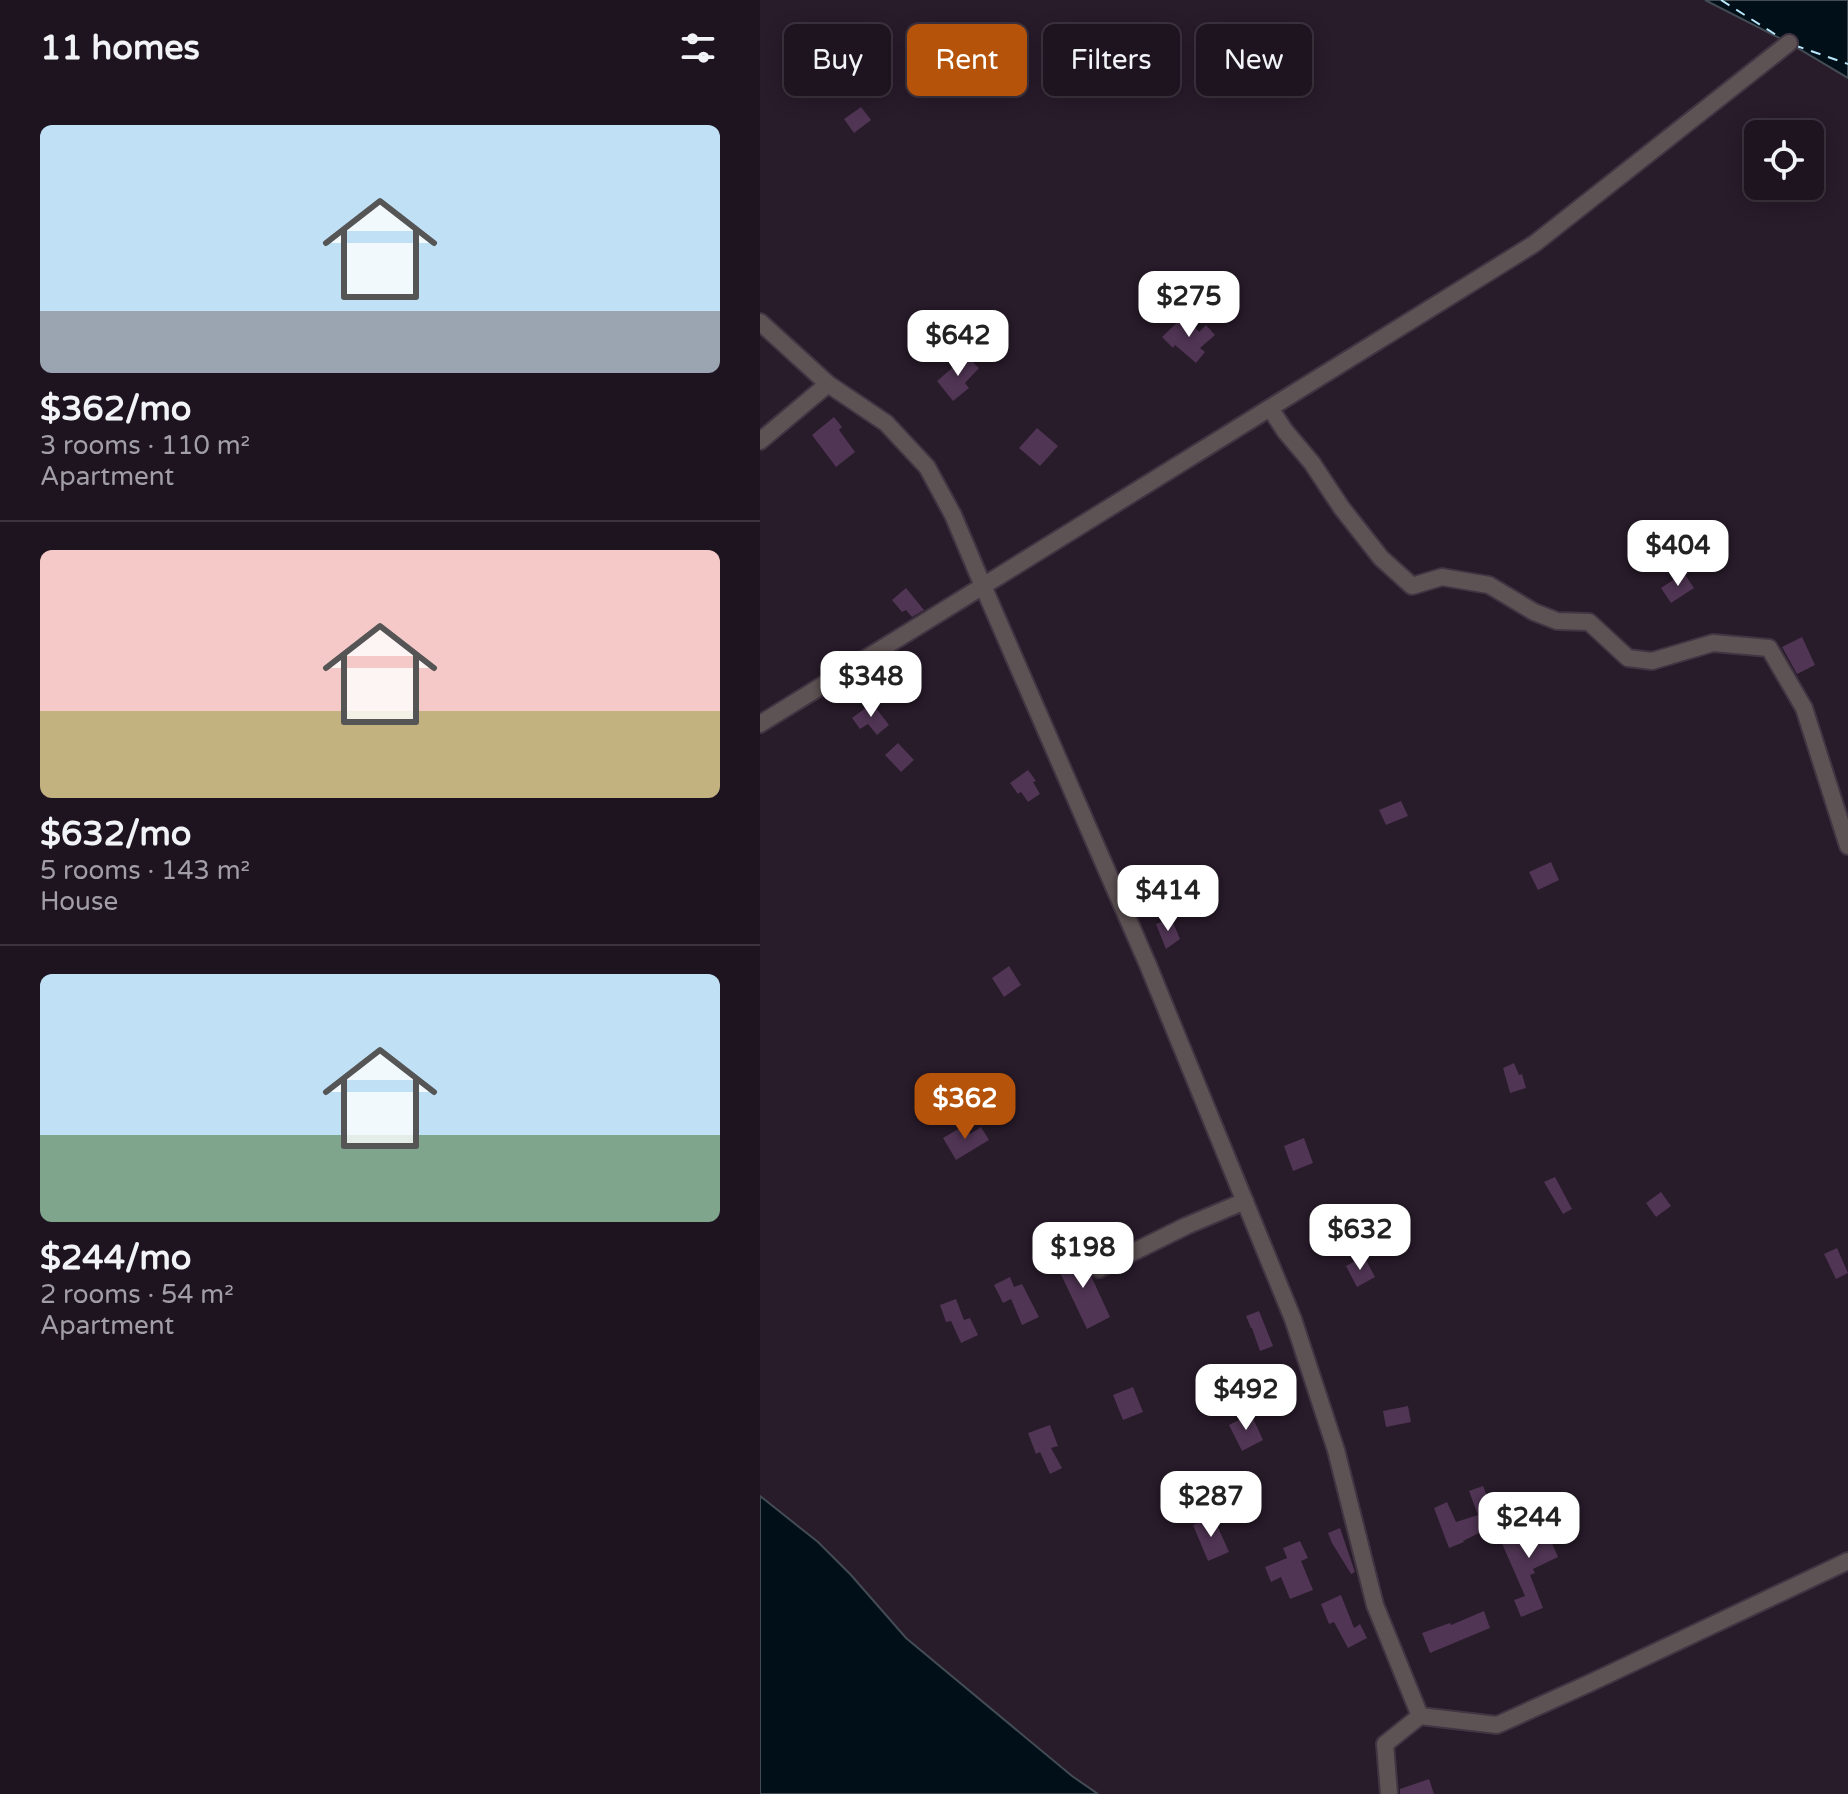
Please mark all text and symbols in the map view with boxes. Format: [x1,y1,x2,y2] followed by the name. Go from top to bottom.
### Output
[784,24,891,96] chip: Buy
[907,24,1027,96] chip: Rent
[1043,24,1180,96] chip: Filters
[1196,24,1312,96] chip: New
[676,26,720,70] icon: filters
[40,28,200,69] text: 11 homes
[1744,120,1824,200] map controls
[1744,120,1824,200] button: locate
[308,177,452,321] icon: home
[1142,271,1236,339] pin: $275
[1156,281,1222,312] text: $275
[911,310,1005,378] pin: $642
[925,320,991,351] text: $642
[40,389,191,430] text: $362/mo
[40,430,250,461] text: 3 rooms · 110 m²
[40,461,174,492] text: Apartment
[1631,520,1725,588] pin: $404
[1645,530,1711,561] text: $404
[308,602,452,746] icon: home
[824,651,918,719] pin: $348
[838,661,904,692] text: $348
[40,814,191,855] text: $632/mo
[40,855,250,886] text: 5 rooms · 143 m²
[1121,865,1215,933] pin: $414
[1135,875,1201,906] text: $414
[40,886,118,917] text: House
[308,1026,452,1170] icon: home
[918,1073,1012,1141] pin: $362
[932,1083,998,1114] text: $362
[1313,1204,1407,1272] pin: $632
[1327,1214,1393,1245] text: $632
[1036,1222,1130,1290] pin: $198
[1050,1232,1116,1263] text: $198
[40,1238,191,1279] text: $244/mo
[40,1279,234,1310] text: 2 rooms · 54 m²
[40,1310,174,1341] text: Apartment
[1199,1364,1293,1432] pin: $492
[1213,1374,1279,1405] text: $492
[1164,1471,1258,1539] pin: $287
[1178,1481,1244,1512] text: $287
[1482,1492,1576,1560] pin: $244
[1496,1502,1562,1533] text: $244

